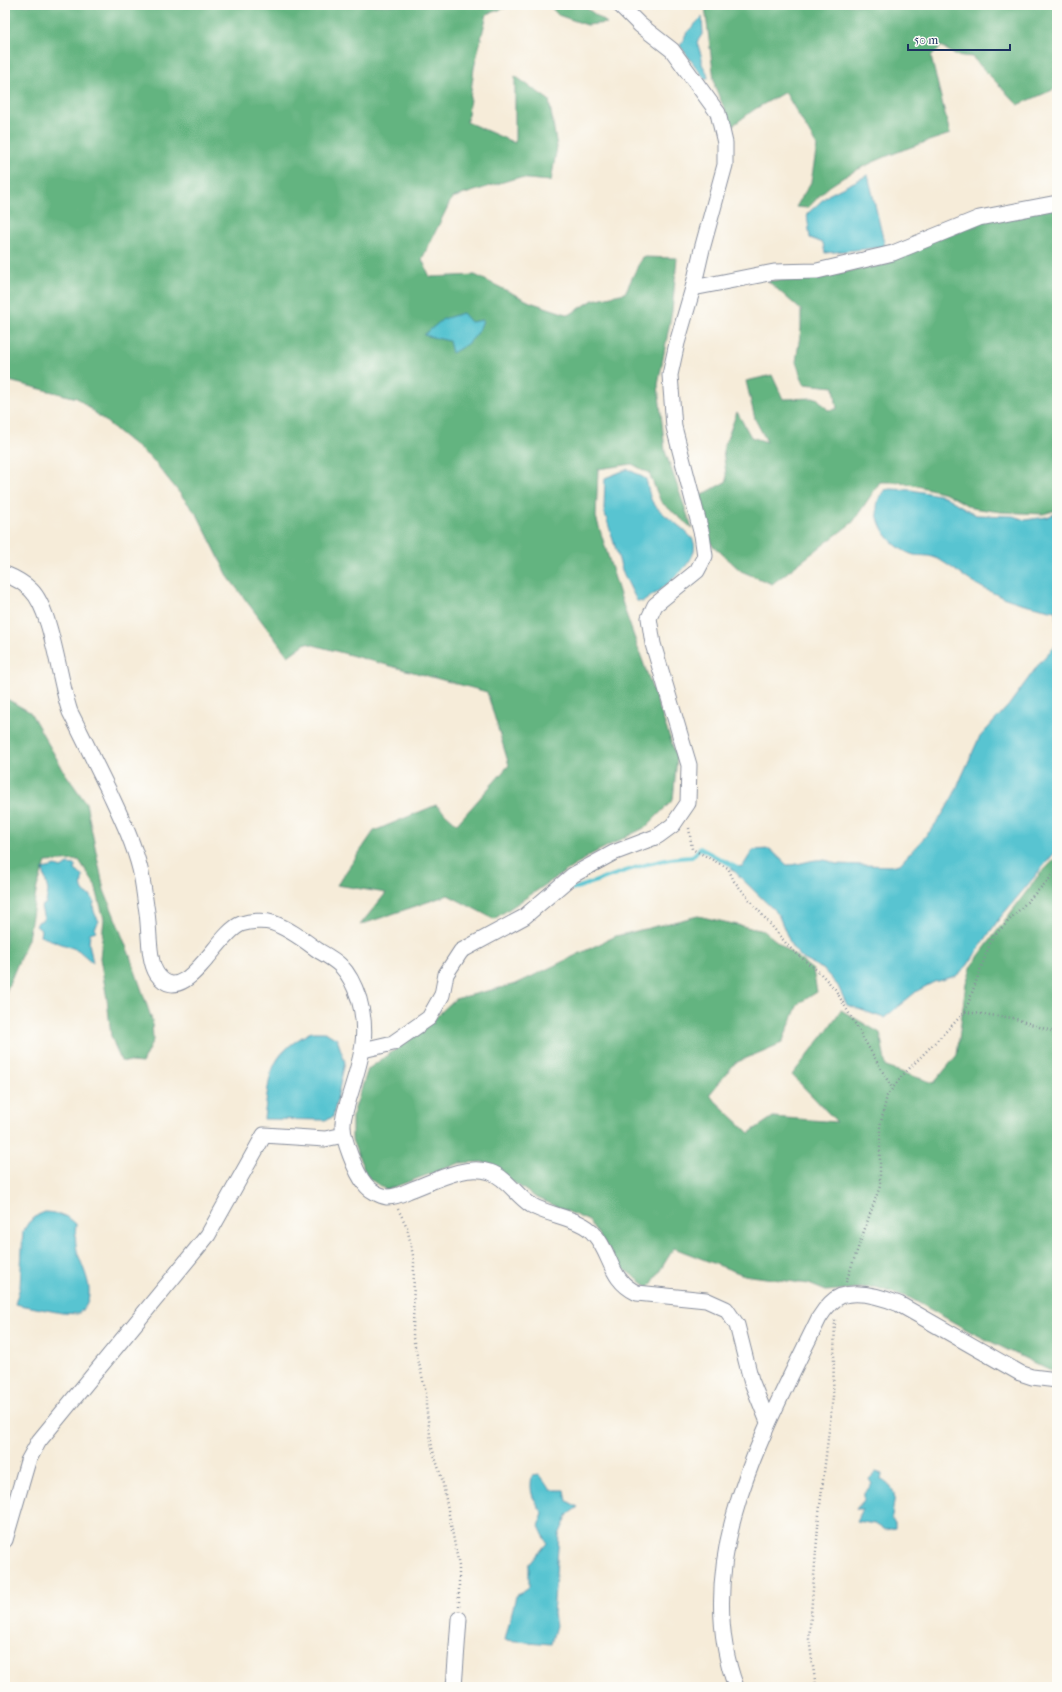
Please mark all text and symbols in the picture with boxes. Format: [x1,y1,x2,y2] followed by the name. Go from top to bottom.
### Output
[908,26,1010,52] scale bar
[914,33,938,47] text: 50 m

